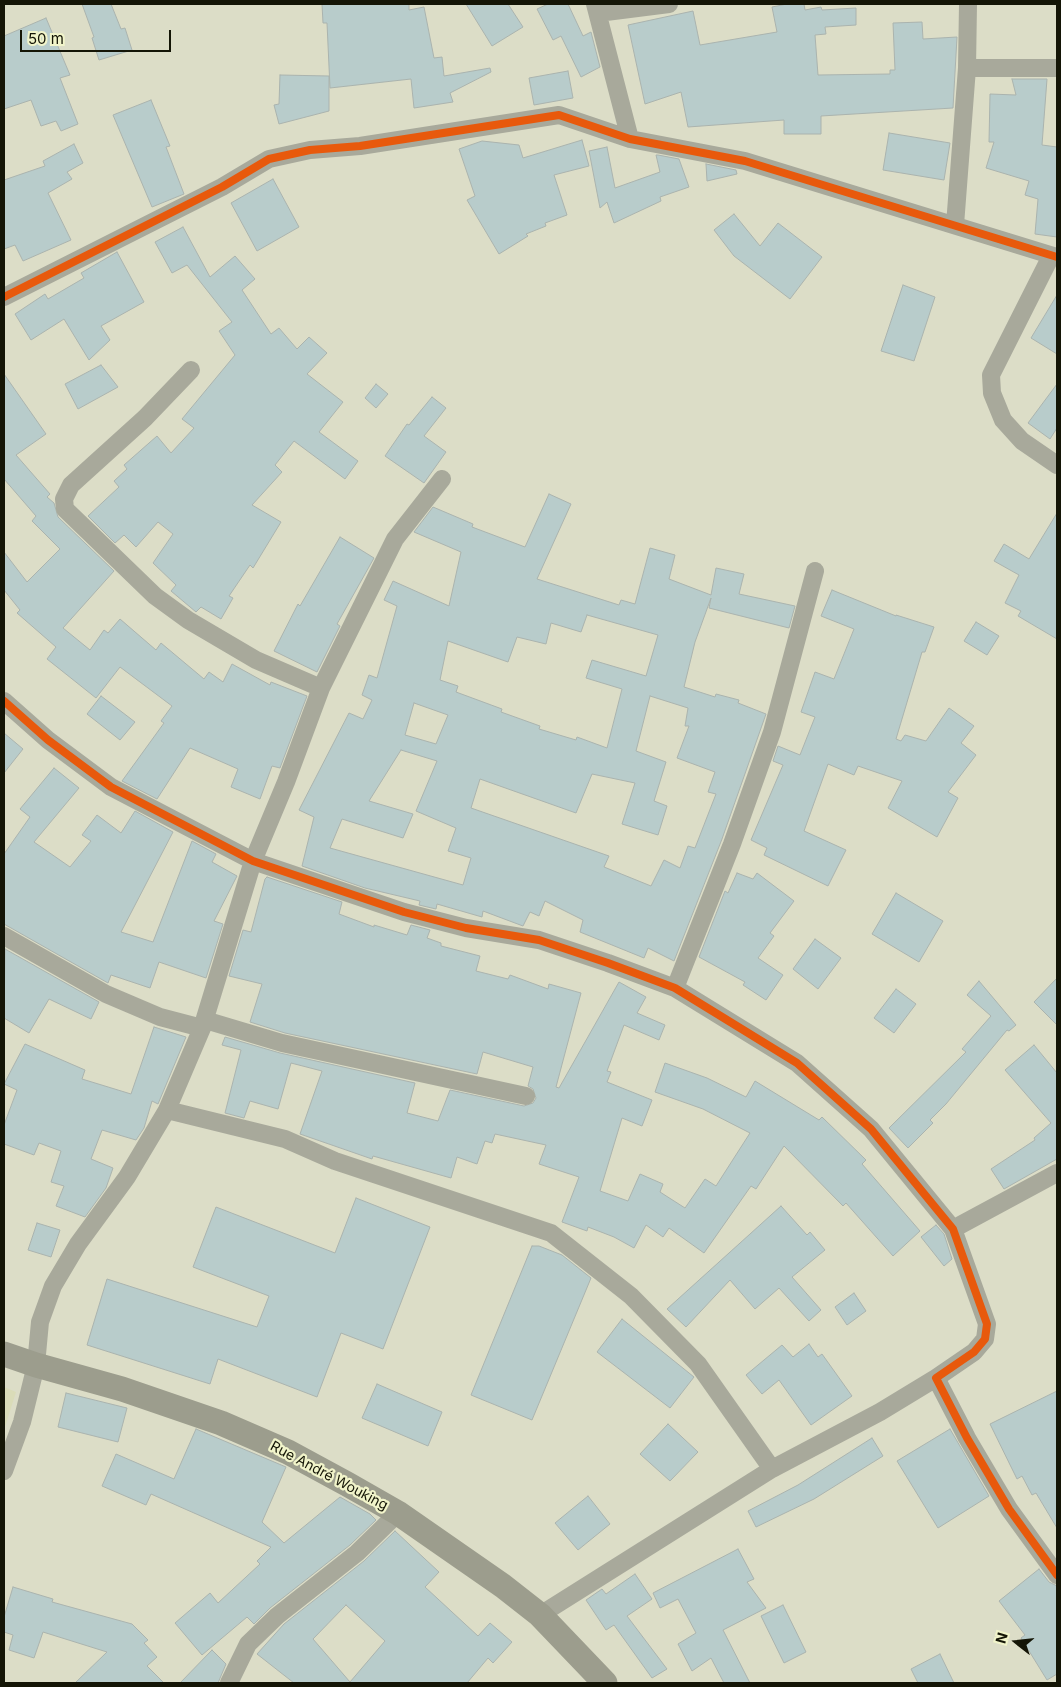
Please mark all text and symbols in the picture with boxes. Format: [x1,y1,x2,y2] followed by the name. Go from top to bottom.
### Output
[22,20,174,52] scale bar
[28,29,64,48] text: 50 m
[267,1438,391,1514] street label: Rue André Wouking
[991,1617,1041,1667] north arrow
[991,1630,1011,1645] text: N

